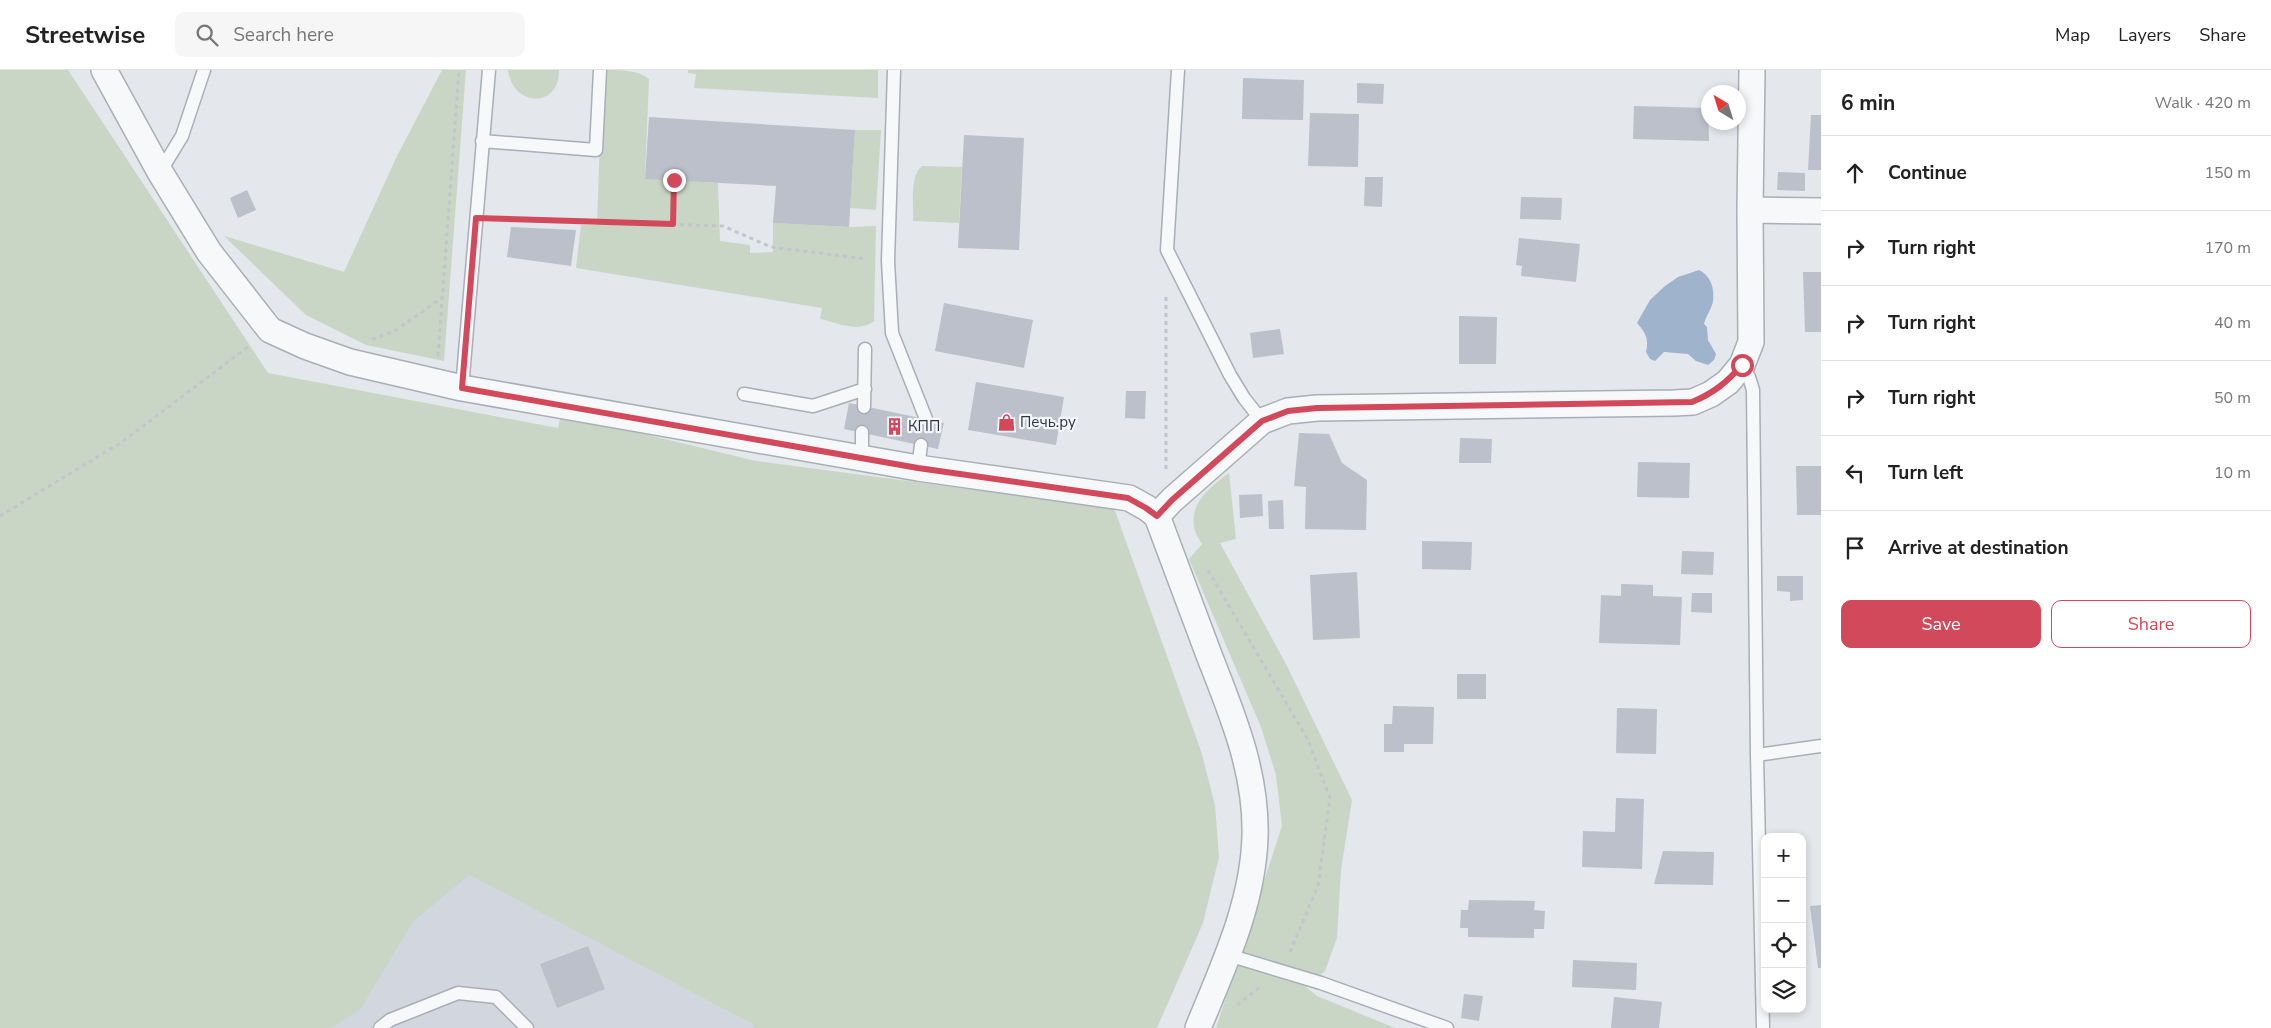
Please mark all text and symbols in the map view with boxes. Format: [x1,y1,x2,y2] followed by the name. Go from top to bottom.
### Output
[175,12,525,57] search box
[25,19,145,51] text: Streetwise
[193,21,221,49] icon: search
[233,22,334,48] text: Search here
[2055,23,2090,47] text: Map
[2118,23,2171,47] text: Layers
[2199,23,2246,47] text: Share
[1701,85,1746,130] north arrow
[1841,89,1895,117] text: 6 min
[2155,92,2251,114] text: Walk · 420 m
[1841,159,1869,187] icon: ahead
[1888,160,1967,186] text: Continue
[2204,162,2251,184] text: 150 m
[663,169,686,192] route end
[1841,234,1869,262] icon: right
[1888,235,1975,261] text: Turn right
[2204,237,2251,259] text: 170 m
[1841,309,1869,337] icon: right
[1888,310,1975,336] text: Turn right
[2214,312,2251,334] text: 40 m
[1731,354,1754,377] route start
[1841,384,1869,412] icon: right
[1888,385,1975,411] text: Turn right
[2214,387,2251,409] text: 50 m
[996,412,1016,432] shop icon: Печь.ру
[1020,412,1076,432] place label: Печь.ру
[884,416,904,436] building icon: КПП
[908,416,940,436] place label: КПП
[1841,459,1869,487] icon: left
[1888,460,1963,486] text: Turn left
[2214,462,2251,484] text: 10 m
[1841,534,1869,562] icon: arrive
[1888,535,2069,561] text: Arrive at destination
[1841,600,2041,648] button: Save
[2051,600,2251,648] button: Share
[1761,833,1806,1013] map controls
[1761,833,1806,878] button: +
[1761,878,1806,923] button: −
[1761,923,1806,968] button: locate
[1761,968,1806,1013] button: layers

